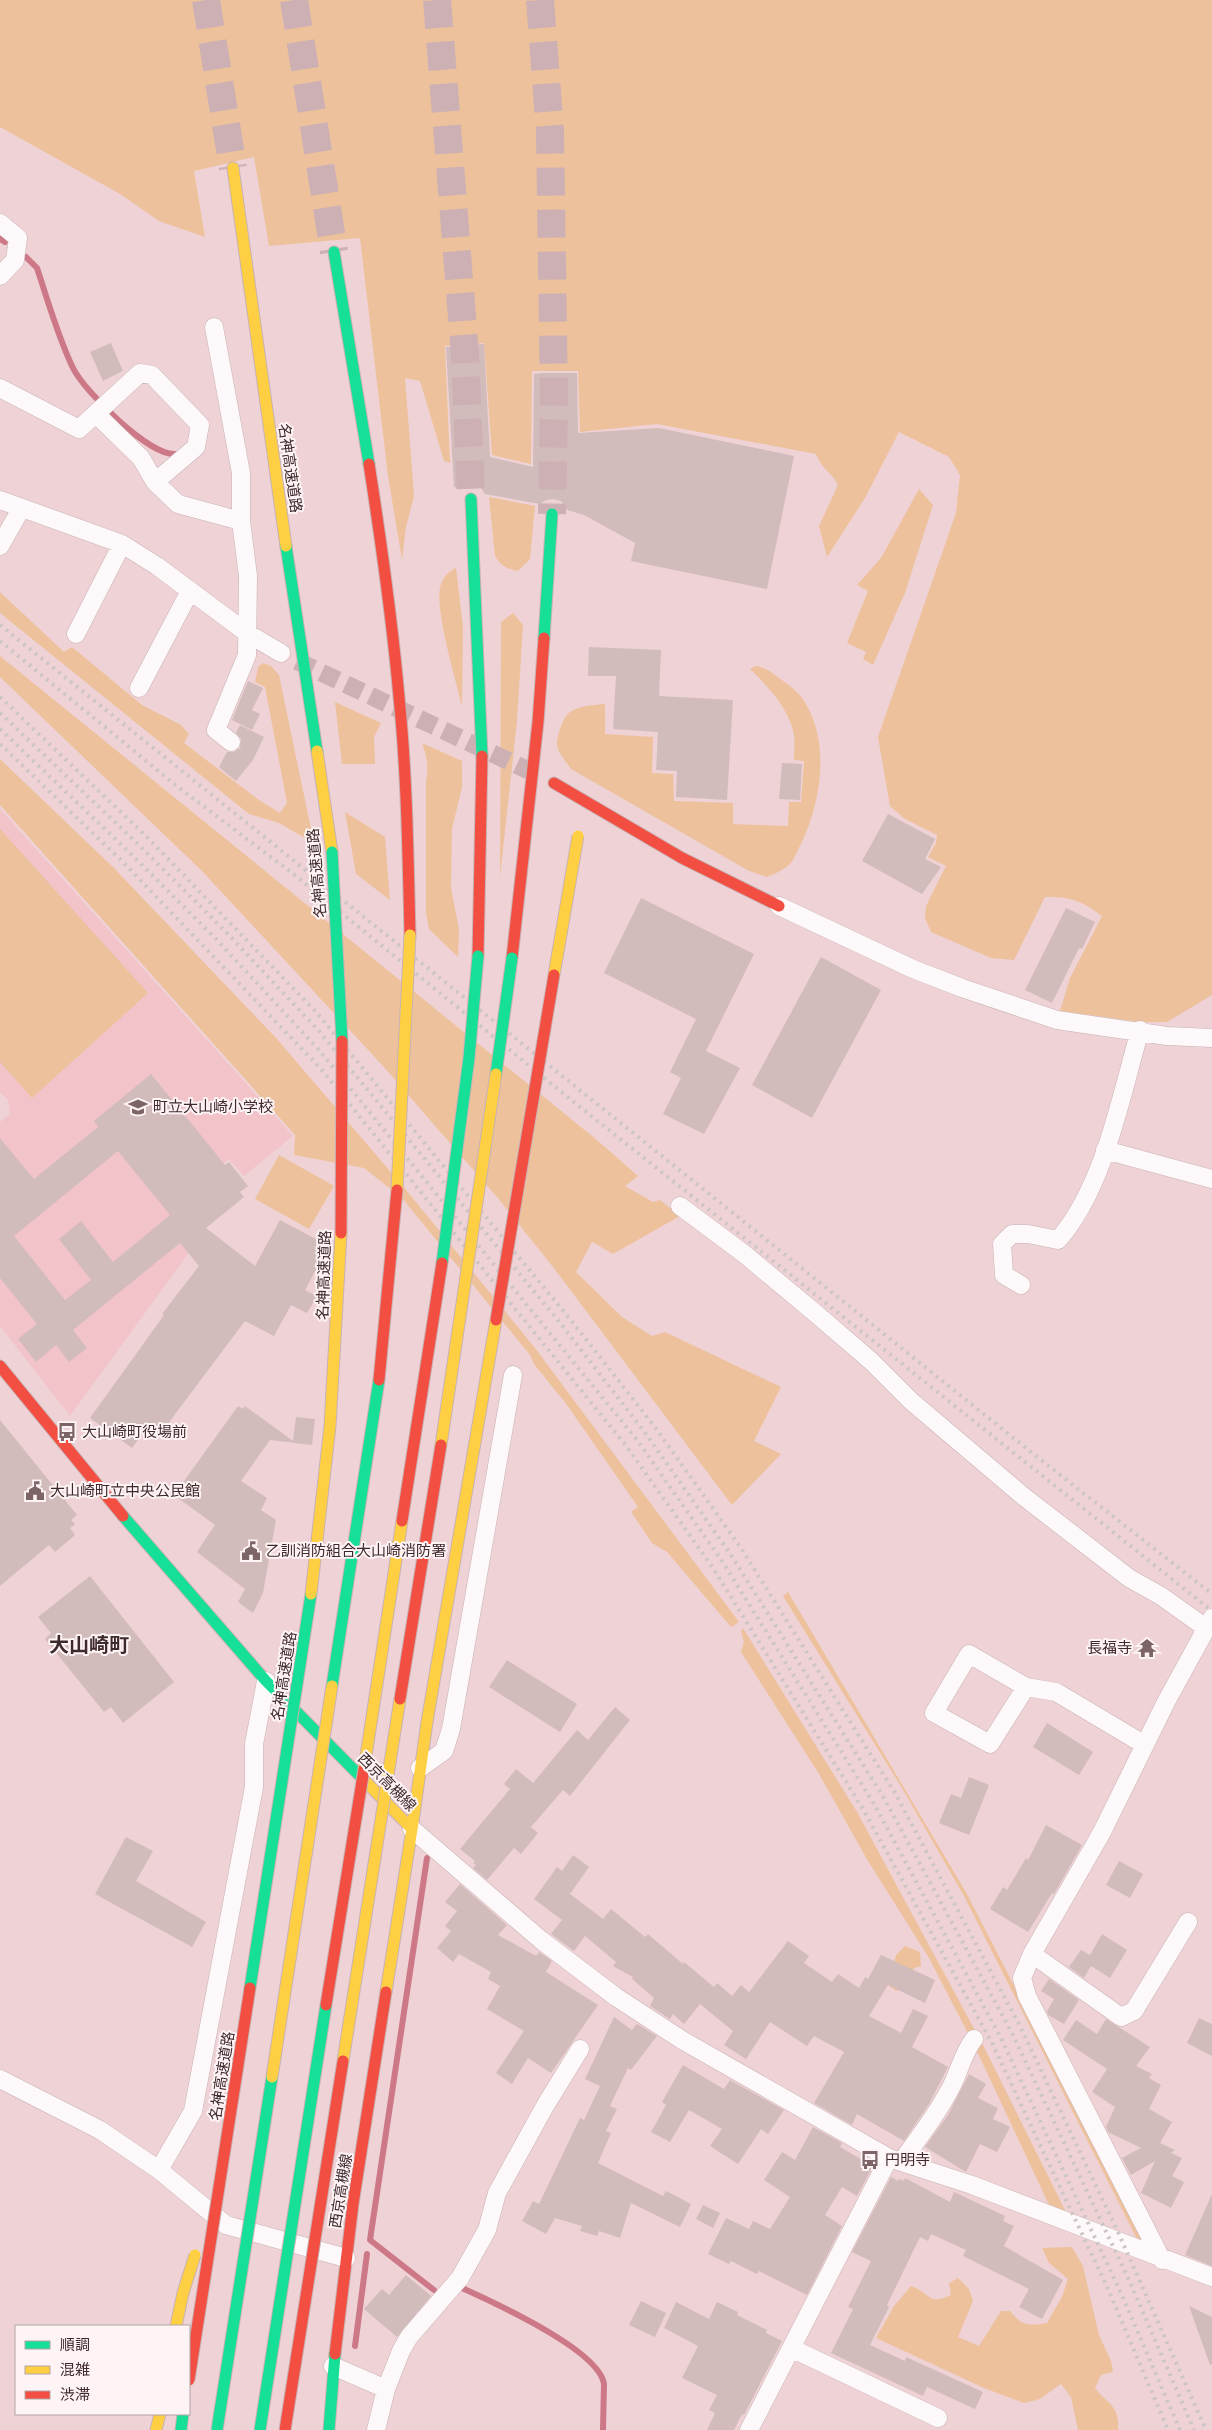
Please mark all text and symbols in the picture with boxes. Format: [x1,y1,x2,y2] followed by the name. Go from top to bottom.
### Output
[274,422,307,514] street label: 名神高速道路
[302,827,331,919] street label: 名神高速道路
[127,1096,149,1118] school or university icon: 町立大山崎小学校
[153,1096,273,1117] place label: 町立大山崎小学校
[311,1230,336,1320] street label: 名神高速道路
[56,1421,78,1443] bus stop icon: 大山崎町役場前
[82,1421,187,1442] place label: 大山崎町役場前
[24,1480,46,1502] public building icon: 大山崎町立中央公民館
[50,1480,200,1501] place label: 大山崎町立中央公民館
[240,1540,262,1562] public building icon: 乙訓消防組合大山崎消防署
[266,1540,446,1561] place label: 乙訓消防組合大山崎消防署
[266,1630,301,1722] street label: 名神高速道路
[49,1631,129,1659] district label: 大山崎町
[1087,1637,1132,1658] place label: 長福寺
[1136,1637,1158,1659] temple icon: 長福寺
[353,1748,421,1816] street label: 西京高槻線
[204,2030,239,2122] street label: 名神高速道路
[859,2149,881,2171] bus stop icon: 円明寺
[885,2149,930,2170] place label: 円明寺
[324,2152,357,2230] street label: 西京高槻線
[15,2325,190,2415] legend
[60,2334,90,2355] text: 順調
[60,2359,90,2380] text: 混雑
[60,2384,90,2405] text: 渋滞

